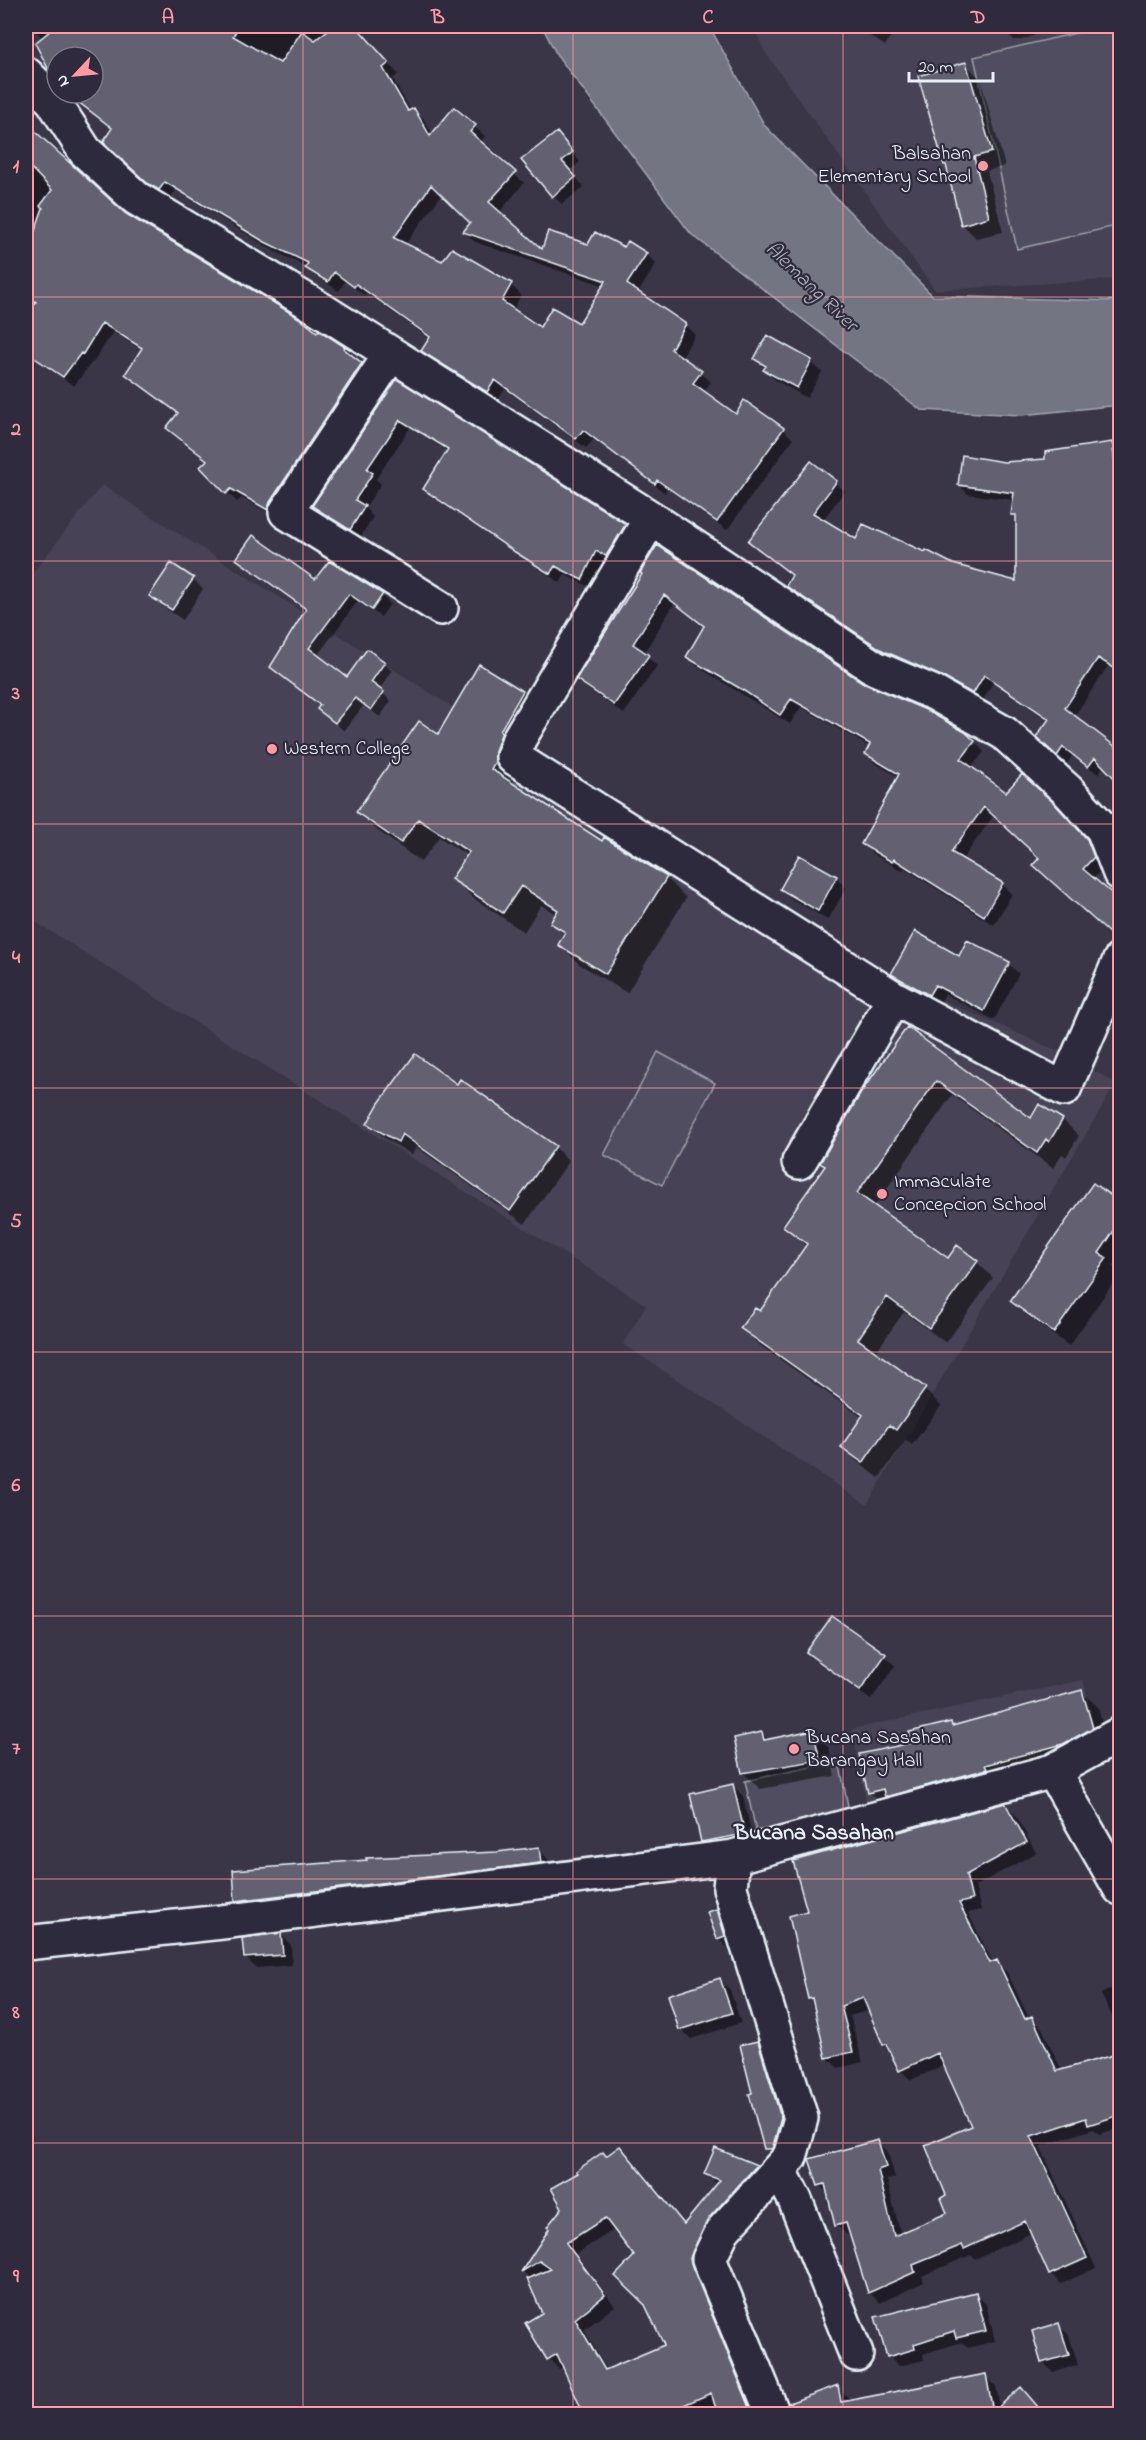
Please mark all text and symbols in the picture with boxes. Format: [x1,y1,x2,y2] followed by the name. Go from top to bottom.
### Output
[162,4,174,33] text: A
[430,4,445,33] text: B
[703,4,714,33] text: C
[970,4,985,33] text: D
[45,45,105,105] north arrow
[909,45,993,83] scale bar
[918,55,953,81] text: 20 m
[50,70,76,91] text: N
[818,140,971,192] place label: Balsahan Elementary School
[13,153,20,182] text: 1
[976,159,990,173] marker: Balsahan Elementary School
[757,235,866,341] water label: Alemang River
[10,416,21,445] text: 2
[11,680,20,709] text: 3
[284,735,410,765] place label: Western College
[265,742,279,756] marker: Western College
[12,944,21,973] text: 4
[894,1168,1046,1220] place label: Immaculate Concepcion School
[875,1187,889,1201] marker: Immaculate Concepcion School
[10,1208,22,1237] text: 5
[12,1472,21,1501] text: 6
[805,1724,951,1777] place label: Bucana Sasahan Barangay Hall
[12,1735,21,1764] text: 7
[787,1742,801,1756] marker: Bucana Sasahan Barangay Hall
[733,1818,894,1850] district label: Bucana Sasahan
[11,1999,20,2028] text: 8
[12,2263,20,2292] text: 9

